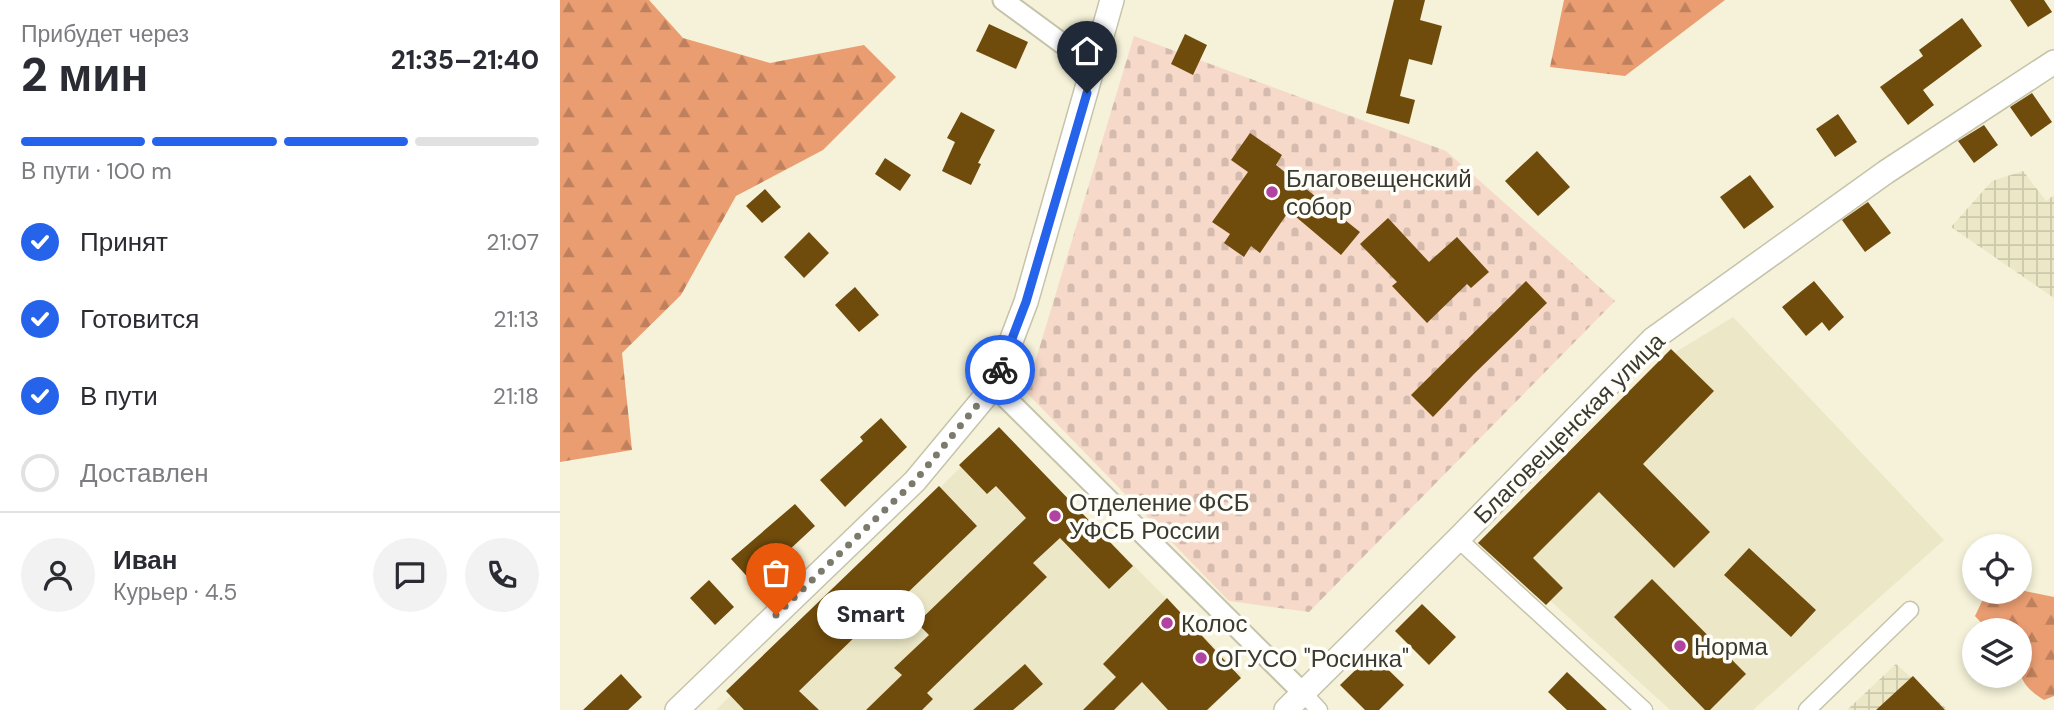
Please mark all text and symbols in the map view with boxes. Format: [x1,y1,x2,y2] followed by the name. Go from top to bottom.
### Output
[21,19,189,49] text: Прибудет через
[1057,21,1117,93] pin
[1068,32,1106,70] icon: home
[391,43,539,77] text: 21:35–21:40
[21,45,148,105] text: 2 мин
[21,156,172,186] text: В пути · 100 m
[1286,163,1472,222] place label: Благовещенский собор
[1264,184,1280,200] marker: Благовещенский собор
[21,223,59,261] icon: check
[80,225,168,259] text: Принят
[486,227,539,257] text: 21:07
[21,300,59,338] icon: check
[80,302,199,336] text: Готовится
[493,304,539,334] text: 21:13
[1467,325,1672,530] street label: Благовещенская улица
[965,335,1035,405] courier
[981,351,1019,389] icon: bike
[21,377,59,415] icon: check
[80,379,158,413] text: В пути
[493,381,539,411] text: 21:18
[80,456,209,490] text: Доставлен
[1069,487,1250,546] place label: Отделение ФСБ УФСБ России
[1047,508,1063,524] marker: Отделение ФСБ УФСБ России
[1962,534,2032,688] map controls
[1962,534,2032,604] button: locate
[21,538,95,612] button: person
[373,538,447,612] button: chat
[465,538,539,612] button: phone
[113,543,178,577] text: Иван
[746,543,806,615] pin
[757,554,795,592] icon: bag
[113,577,237,607] text: Курьер · 4.5
[818,590,926,640] callout: Smart
[837,599,905,629] text: Smart
[1181,608,1247,639] place label: Колос
[1159,615,1175,631] marker: Колос
[1962,618,2032,688] button: layers
[1694,631,1769,662] place label: Норма
[1672,638,1688,654] marker: Норма
[1215,643,1409,674] place label: ОГУСО "Росинка"
[1193,650,1209,666] marker: ОГУСО "Росинка"

